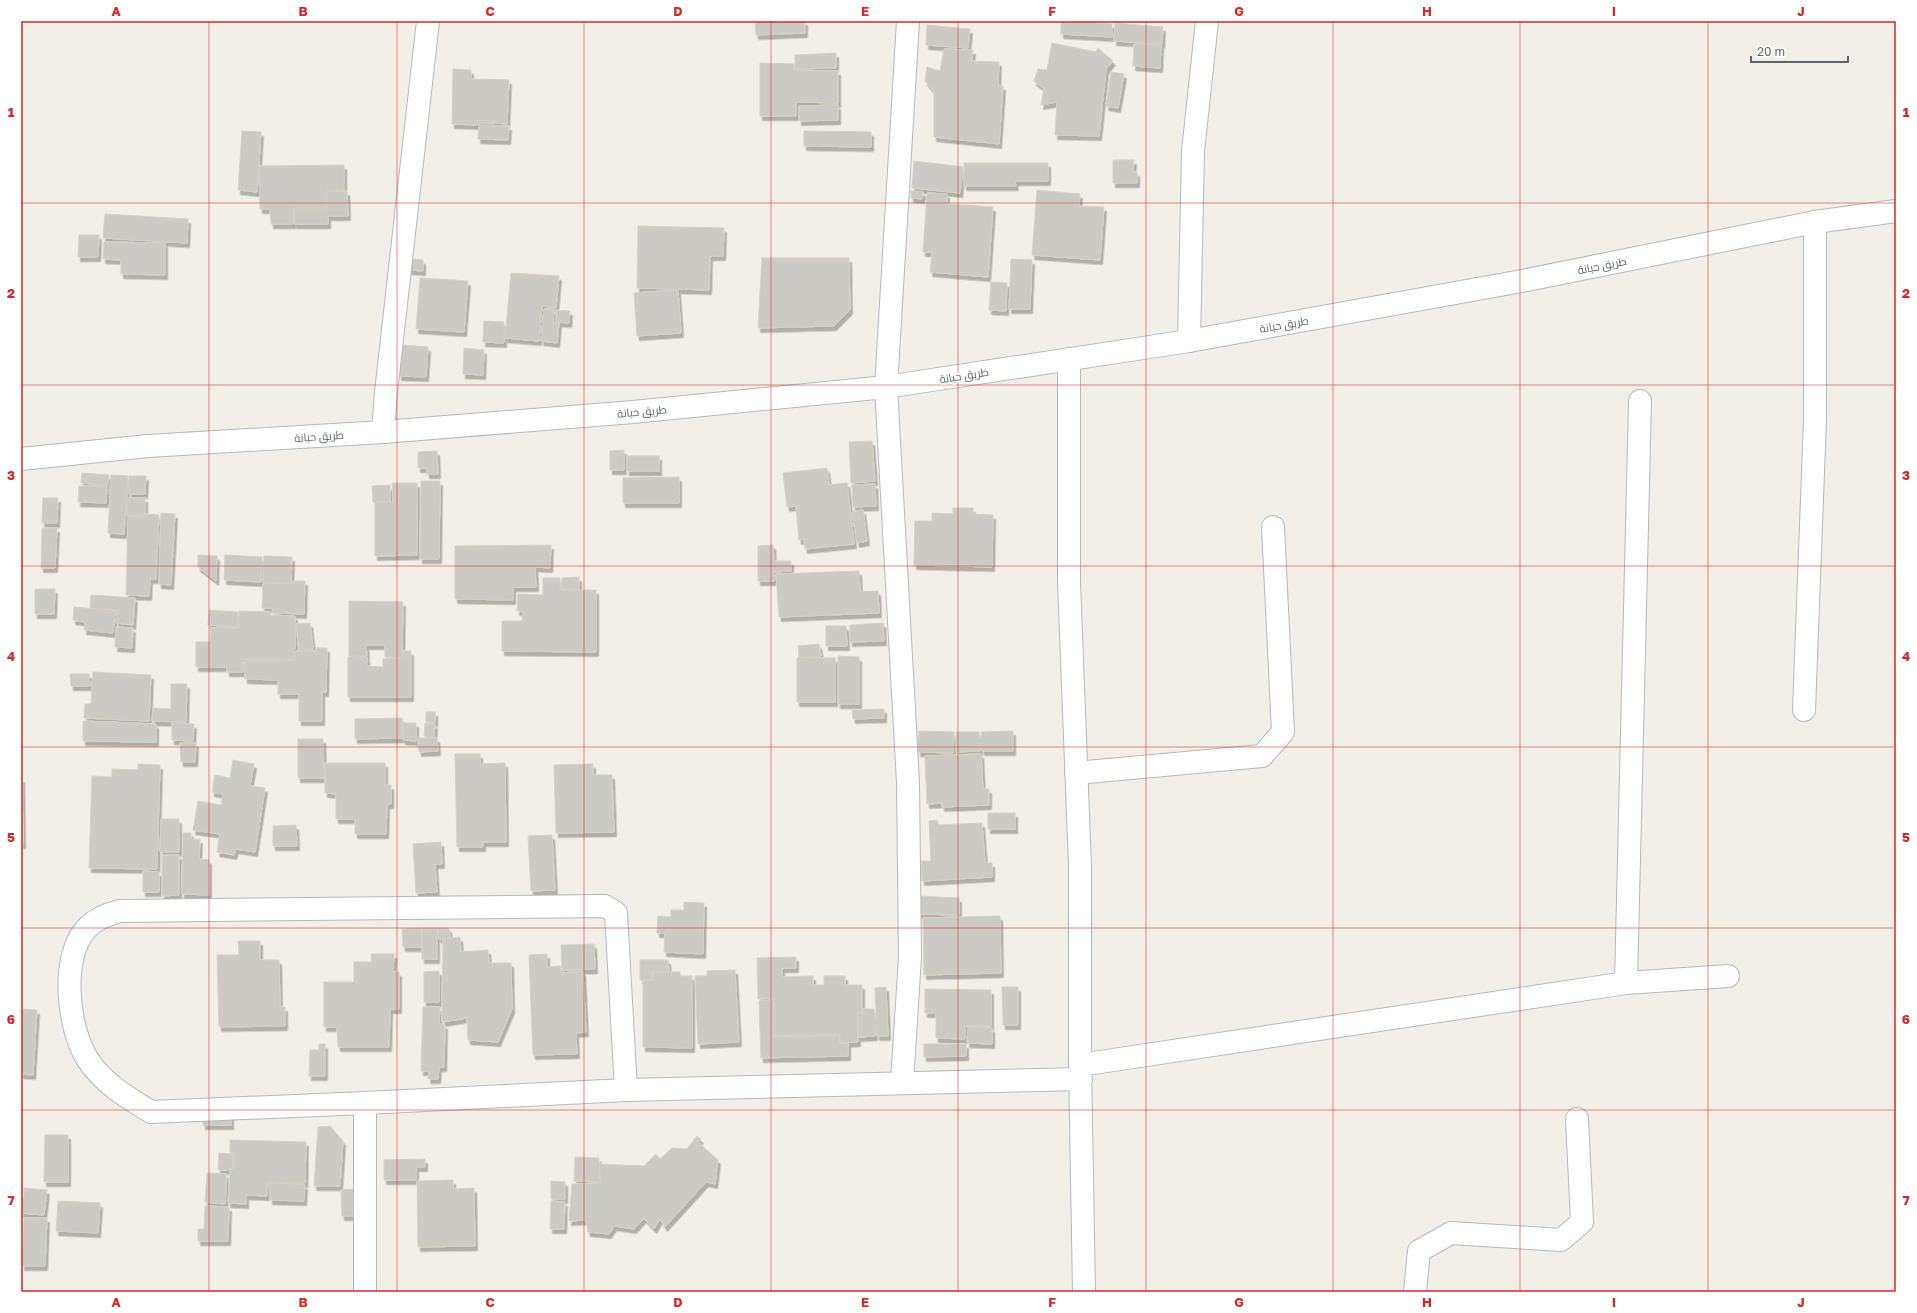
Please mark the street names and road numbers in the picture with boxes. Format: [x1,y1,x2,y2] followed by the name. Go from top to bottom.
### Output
[1576,254,1628,277] street label: طريق حبانة
[1258,313,1310,336] street label: طريق حبانة
[938,365,990,386] street label: طريق حبانة
[617,402,667,421] street label: طريق حبانة
[294,428,344,445] street label: طريق حبانة

